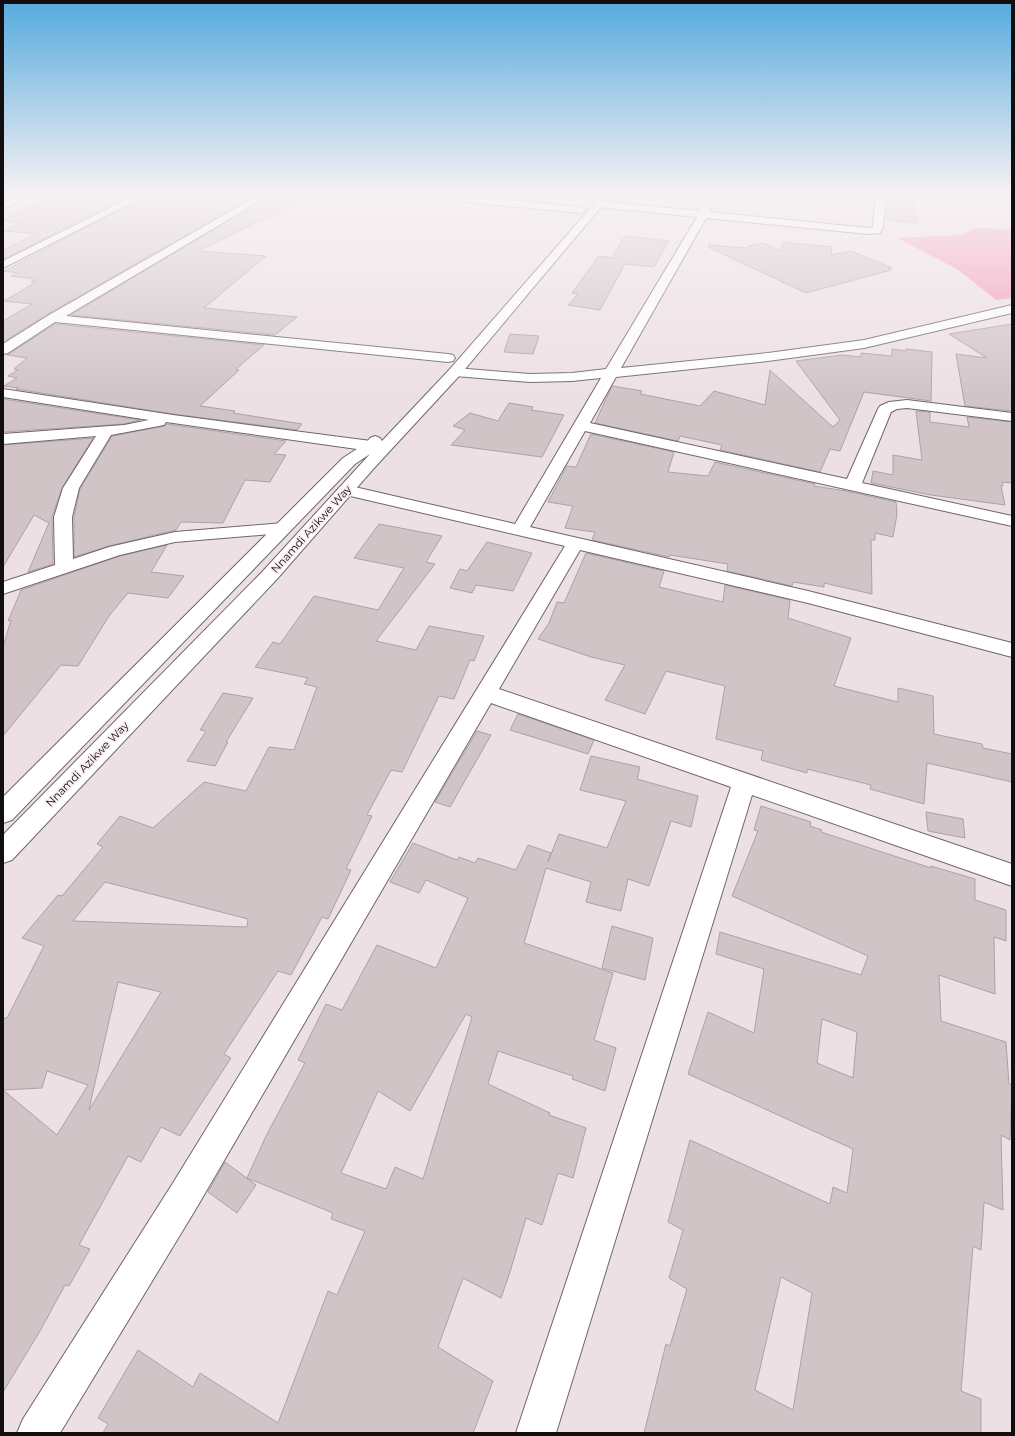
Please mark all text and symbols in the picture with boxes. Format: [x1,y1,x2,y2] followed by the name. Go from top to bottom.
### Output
[268,482,354,576] street label: Nnamdi Azikwe Way
[43,718,131,810] street label: Nnamdi Azikwe Way

